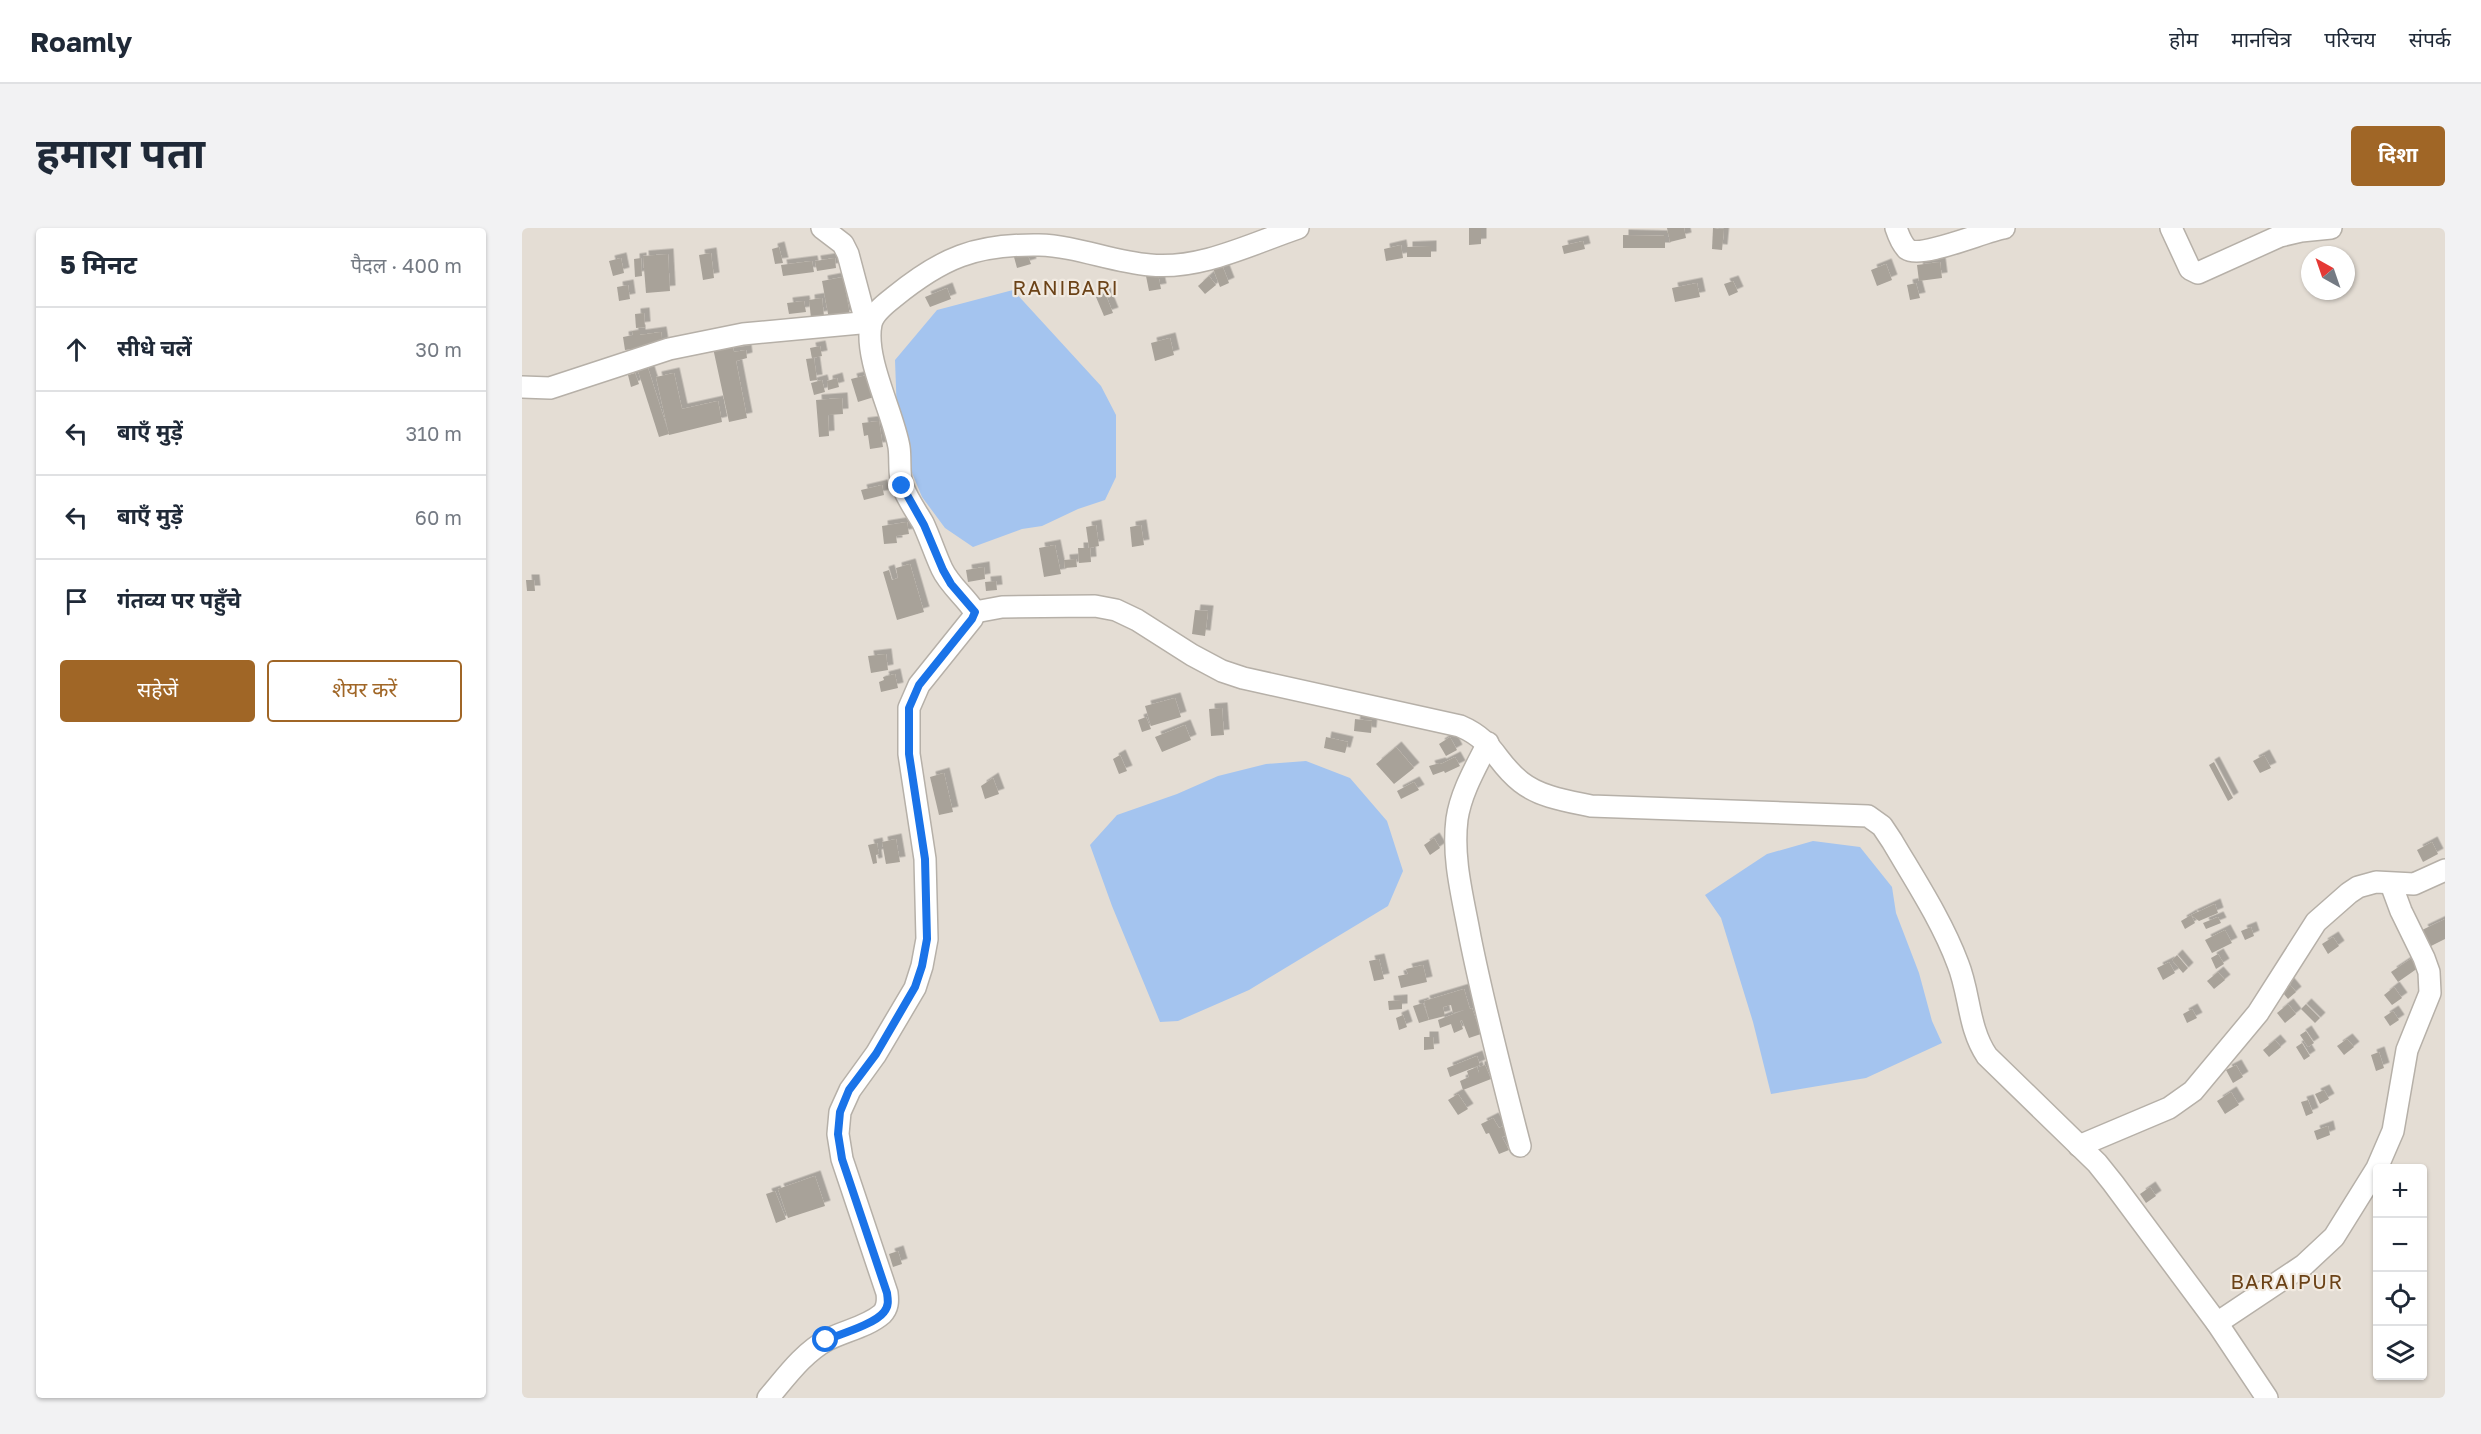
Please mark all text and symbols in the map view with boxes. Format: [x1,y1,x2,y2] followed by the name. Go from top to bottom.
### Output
[30,25,132,58] text: Roamly
[2169,26,2198,52] text: होम
[2231,26,2291,52] text: मानचित्र
[2324,26,2376,52] text: परिचय
[2409,26,2451,52] text: संपर्क
[2351,126,2445,186] button: दिशा
[36,127,205,177] text: हमारा पता
[2301,246,2355,300] north arrow
[60,249,137,280] text: 5 मिनट
[351,253,462,277] text: पैदल · 400 m
[1013,275,1119,299] district label: RANIBARI
[60,333,93,366] icon: ahead
[117,334,192,361] text: सीधे चलें
[415,337,462,361] text: 30 m
[60,417,93,450] icon: left
[117,418,183,445] text: बाएँ मुड़ें
[406,421,462,445] text: 310 m
[888,472,914,498] route end
[60,501,93,534] icon: left
[117,502,183,529] text: बाएँ मुड़ें
[415,505,462,529] text: 60 m
[60,585,93,618] icon: arrive
[117,586,241,613] text: गंतव्य पर पहुँचे
[60,660,255,722] button: सहेजें
[267,660,462,722] button: शेयर करें
[2373,1164,2427,1380] map controls
[2373,1164,2427,1218] button: +
[2373,1218,2427,1272] button: −
[2231,1269,2343,1293] district label: BARAIPUR
[2373,1272,2427,1326] button: locate
[812,1326,838,1352] route start
[2373,1326,2427,1380] button: layers

